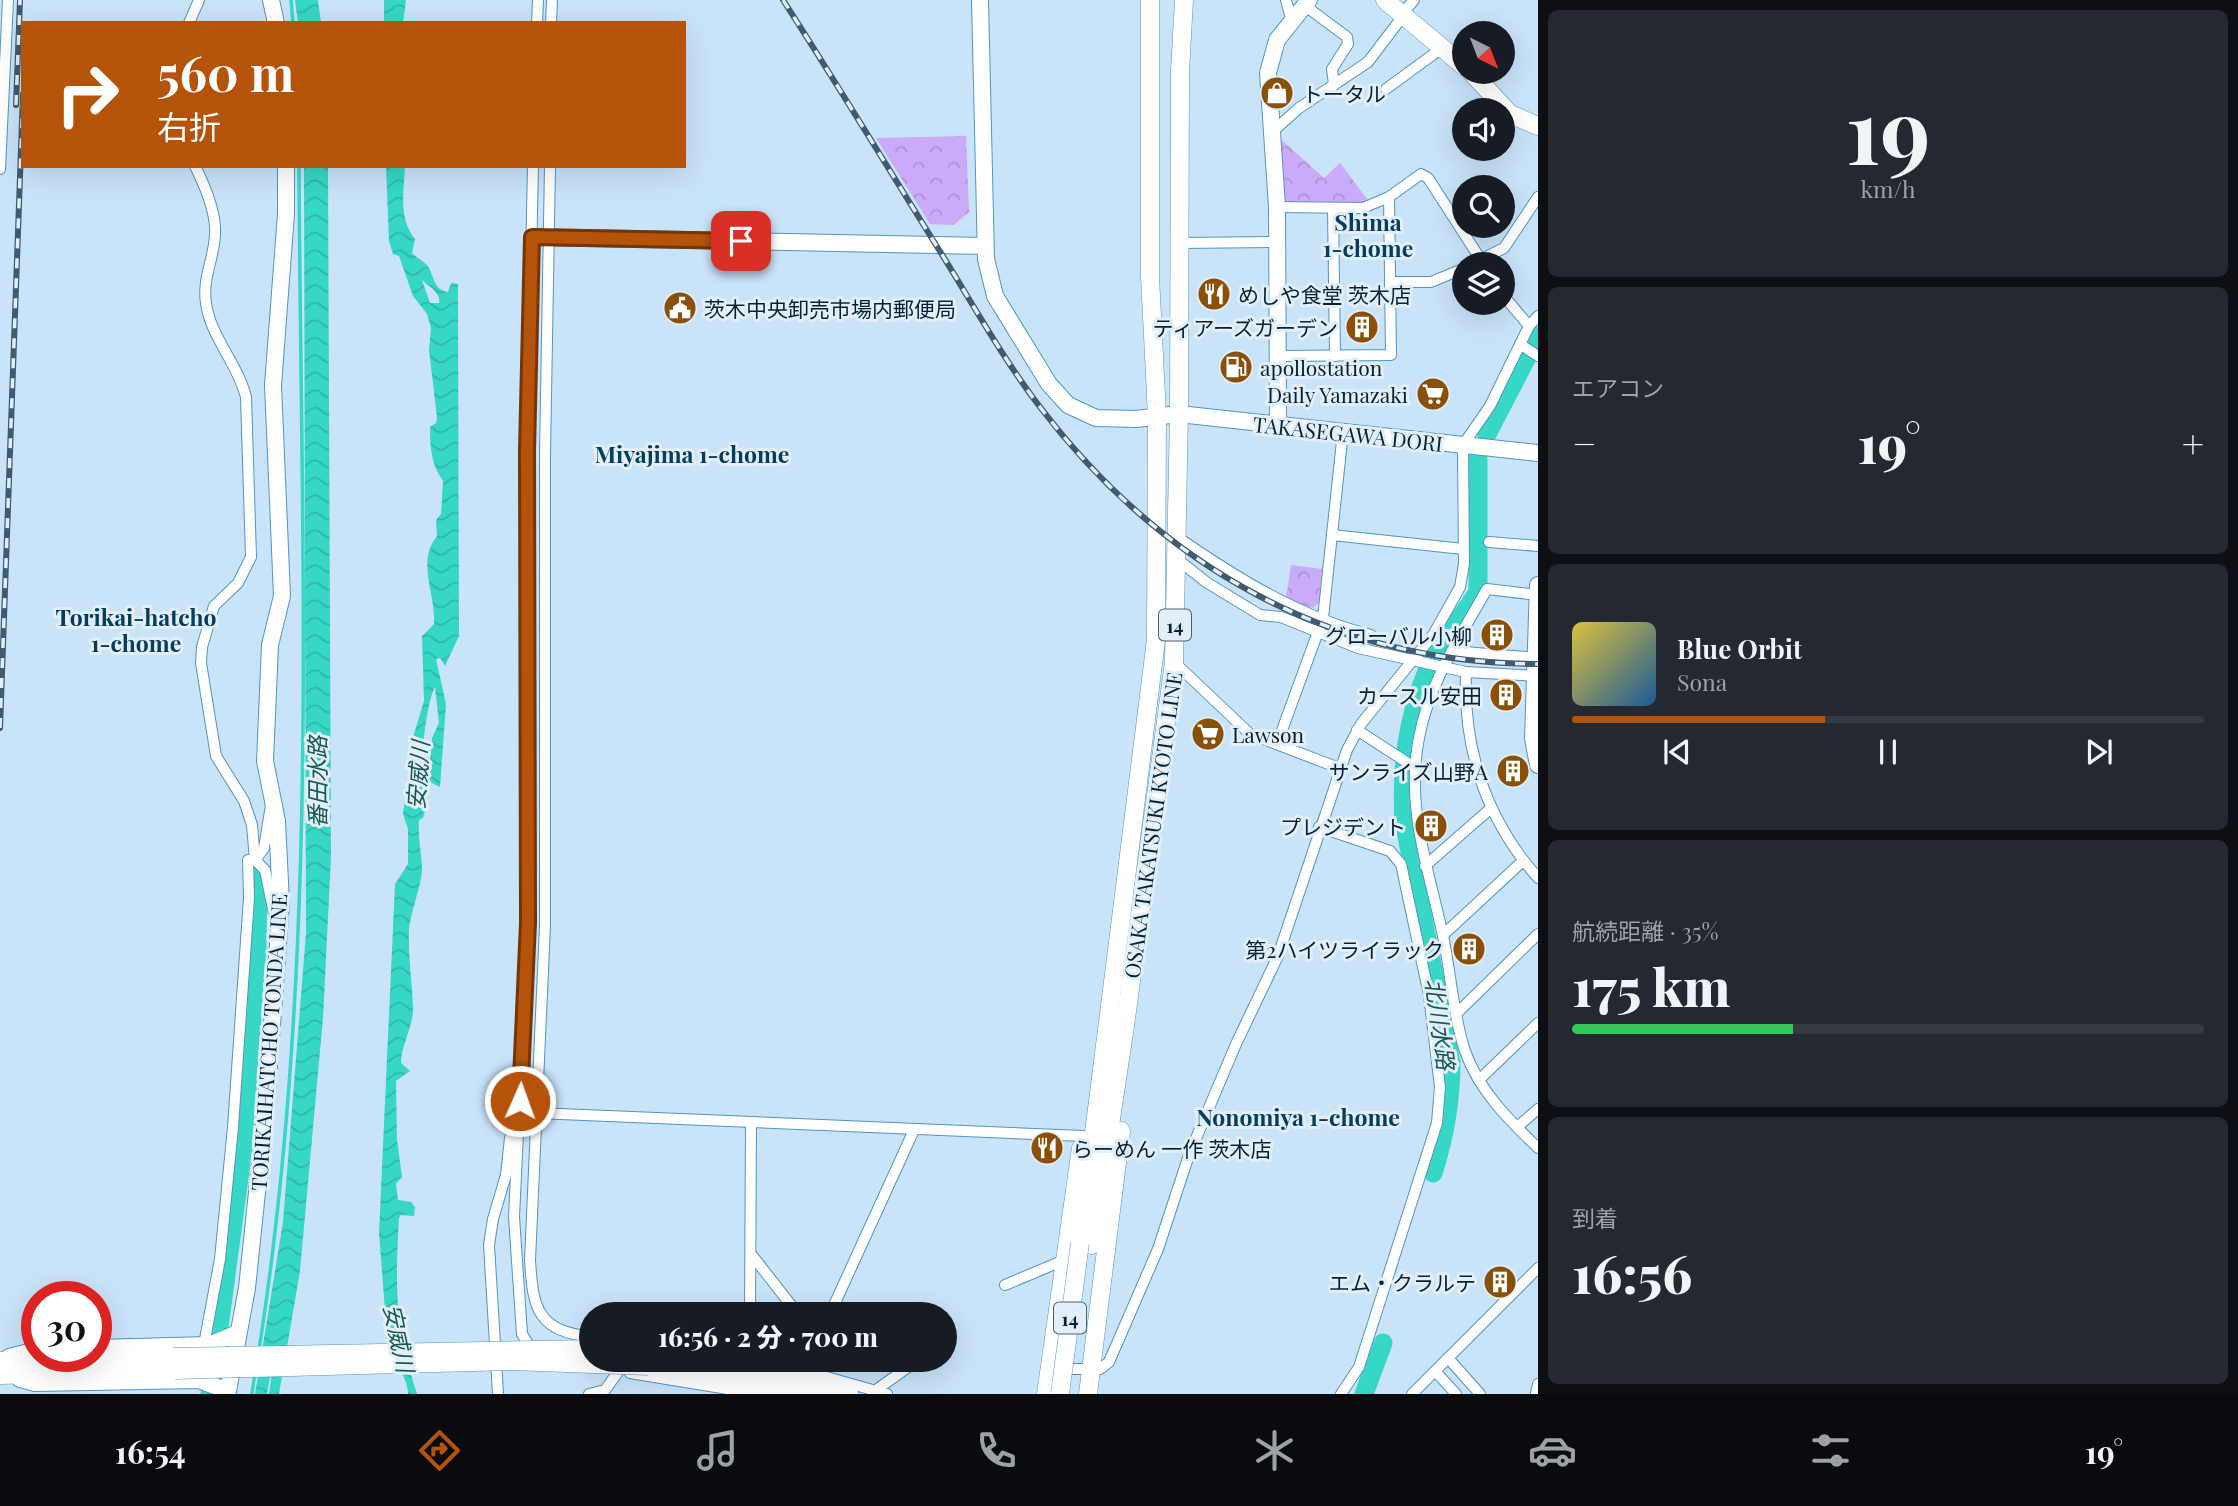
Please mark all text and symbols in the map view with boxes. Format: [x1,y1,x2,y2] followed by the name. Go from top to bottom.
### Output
[1452,21,1516,84] north arrow
[1452,21,1515,315] map controls
[157,39,294,104] text: 560 m
[42,49,133,140] icon: right
[1845,67,1931,188] text: 19
[1258,74,1296,112] shop icon: トータル
[1302,79,1386,107] place label: トータル
[1452,98,1515,161] button: sound
[157,104,221,147] text: 右折
[1860,173,1916,204] text: km/h
[1452,175,1515,238] button: search
[1323,206,1413,263] district label: Shima 1-chome
[711,211,771,271] pin
[722,222,760,260] icon: arrive
[1452,252,1515,315] button: layers
[1195,275,1233,313] restaurant icon: めしや食堂 茨木店
[1238,280,1411,308] place label: めしや食堂 茨木店
[661,289,699,327] public building icon: 茨木中央卸売市場内郵便局
[704,294,956,322] place label: 茨木中央卸売市場内郵便局
[1343,308,1381,346] building icon: ティアーズガーデン
[1153,313,1338,341] place label: ティアーズガーデン
[1217,348,1255,386] fuel station icon: apollostation
[1260,353,1383,381] place label: apollostation
[1572,372,1664,403] text: エアコン
[1414,375,1452,413] supermarket icon: Daily Yamazaki
[1267,380,1408,408] place label: Daily Yamazaki
[1858,408,1921,477] text: 19°
[1252,409,1444,457] street label: TAKASEGAWA DORI
[1572,417,1597,468] text: −
[2182,417,2204,468] text: +
[595,438,789,469] district label: Miyajima 1-chome
[55,601,217,658] district label: Torikai-hatcho 1-chome
[1159,610,1191,640] road number: 14
[1478,616,1516,654] building icon: グローバル小柳
[1325,621,1472,649] place label: グローバル小柳
[1677,631,1802,666] text: Blue Orbit
[1677,666,1727,697] text: Sona
[1117,670,1187,980] street label: OSAKA TAKATSUKI KYOTO LINE
[1487,676,1525,714] building icon: カースル安田
[1357,681,1482,709] place label: カースル安田
[1189,715,1227,753] supermarket icon: Lawson
[1232,720,1305,748] place label: Lawson
[1658,733,1696,771] icon: previous
[1869,733,1907,771] icon: pause
[2080,733,2118,771] icon: next
[301,734,332,828] water label: 番田水路
[399,737,435,810] water label: 安威川
[1494,752,1532,790] building icon: サンライズ山野A
[1328,757,1489,785] place label: サンライズ山野A
[1412,807,1450,845] building icon: プレジデント
[1280,812,1406,840] place label: プレジデント
[244,892,292,1192] street label: TORIKAIHATCHO TONDA LINE
[1572,915,1719,946] text: 航続距離 · 35%
[1450,930,1488,968] building icon: 第2ハイツライラック
[1245,935,1444,963] place label: 第2ハイツライラック
[1572,951,1730,1020] text: 175 km
[1419,976,1463,1074] water label: 北川水路
[483,1064,557,1138] position arrow
[1196,1101,1400,1132] district label: Nonomiya 1-chome
[1028,1129,1066,1167] restaurant icon: らーめん 一作 茨木店
[1072,1134,1271,1162] place label: らーめん 一作 茨木店
[1572,1202,1618,1233] text: 到着
[1572,1238,1692,1307] text: 16:56
[1481,1263,1519,1301] building icon: エム・クラルテ
[1329,1268,1476,1296] place label: エム・クラルテ
[21,1281,112,1372] speed limit sign: 30
[378,1301,423,1378] water label: 安威川
[1054,1302,1086,1334] road number: 14
[658,1319,878,1354] text: 16:56 · 2 分 · 700 m
[415,1426,464,1475] icon: directions
[693,1426,742,1475] icon: music
[972,1426,1021,1475] icon: phone
[1250,1426,1299,1475] icon: climate
[1528,1426,1577,1475] icon: car
[1806,1426,1855,1475] icon: filters
[115,1429,186,1472] text: 16:54
[2085,1429,2123,1472] text: 19°

